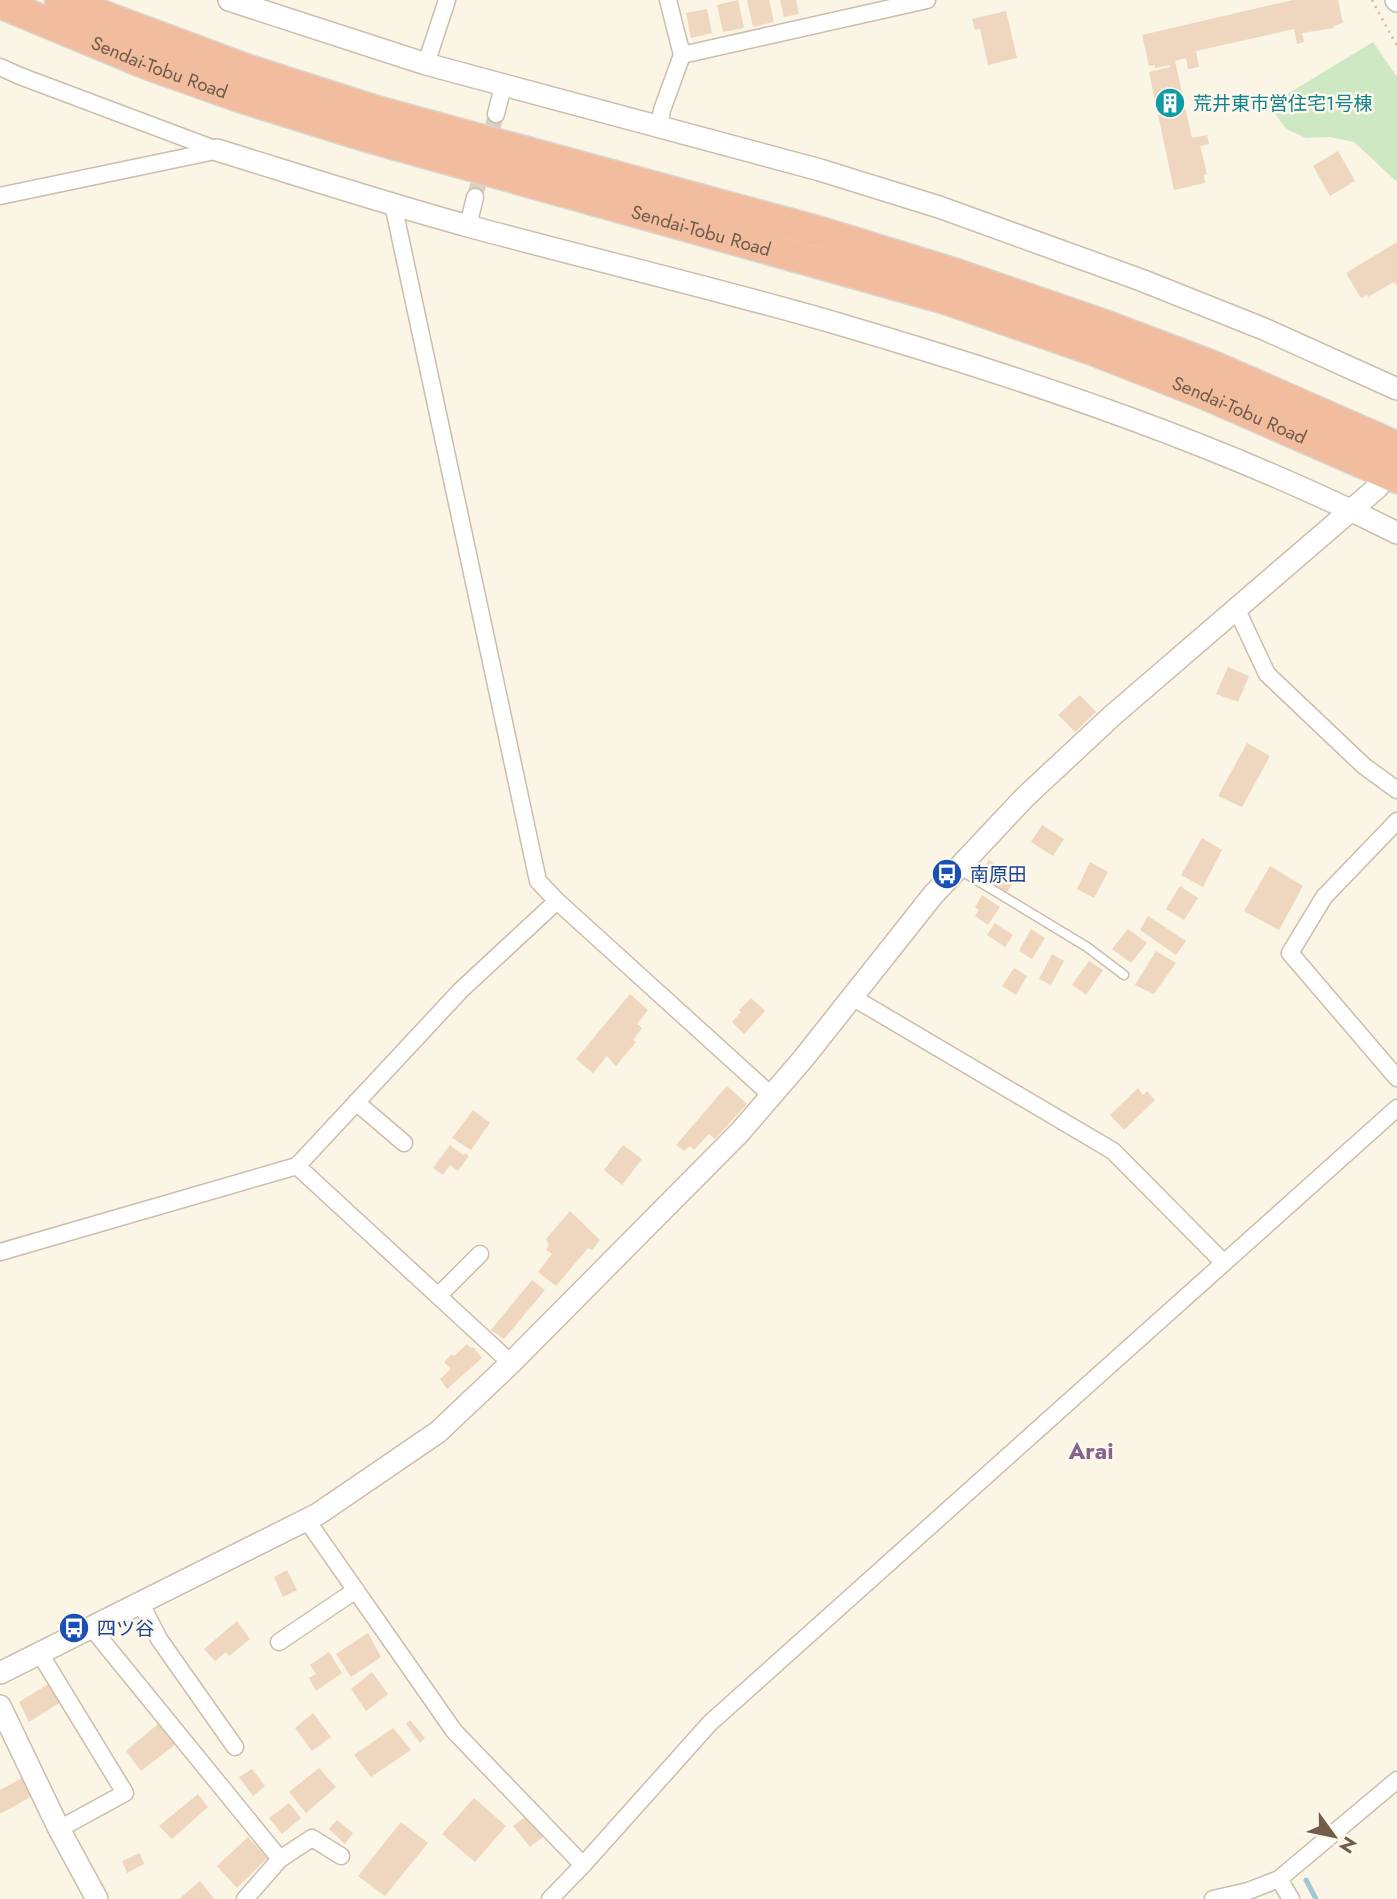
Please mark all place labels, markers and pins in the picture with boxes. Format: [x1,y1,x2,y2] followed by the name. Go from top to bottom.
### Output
[1153,86,1187,120] building icon: 荒井東市営住宅1号棟
[1193,90,1373,117] place label: 荒井東市営住宅1号棟
[930,857,964,891] bus stop icon: 南原田
[970,861,1027,888] place label: 南原田
[57,1611,91,1645] bus stop icon: 四ツ谷
[97,1615,154,1642] place label: 四ツ谷

